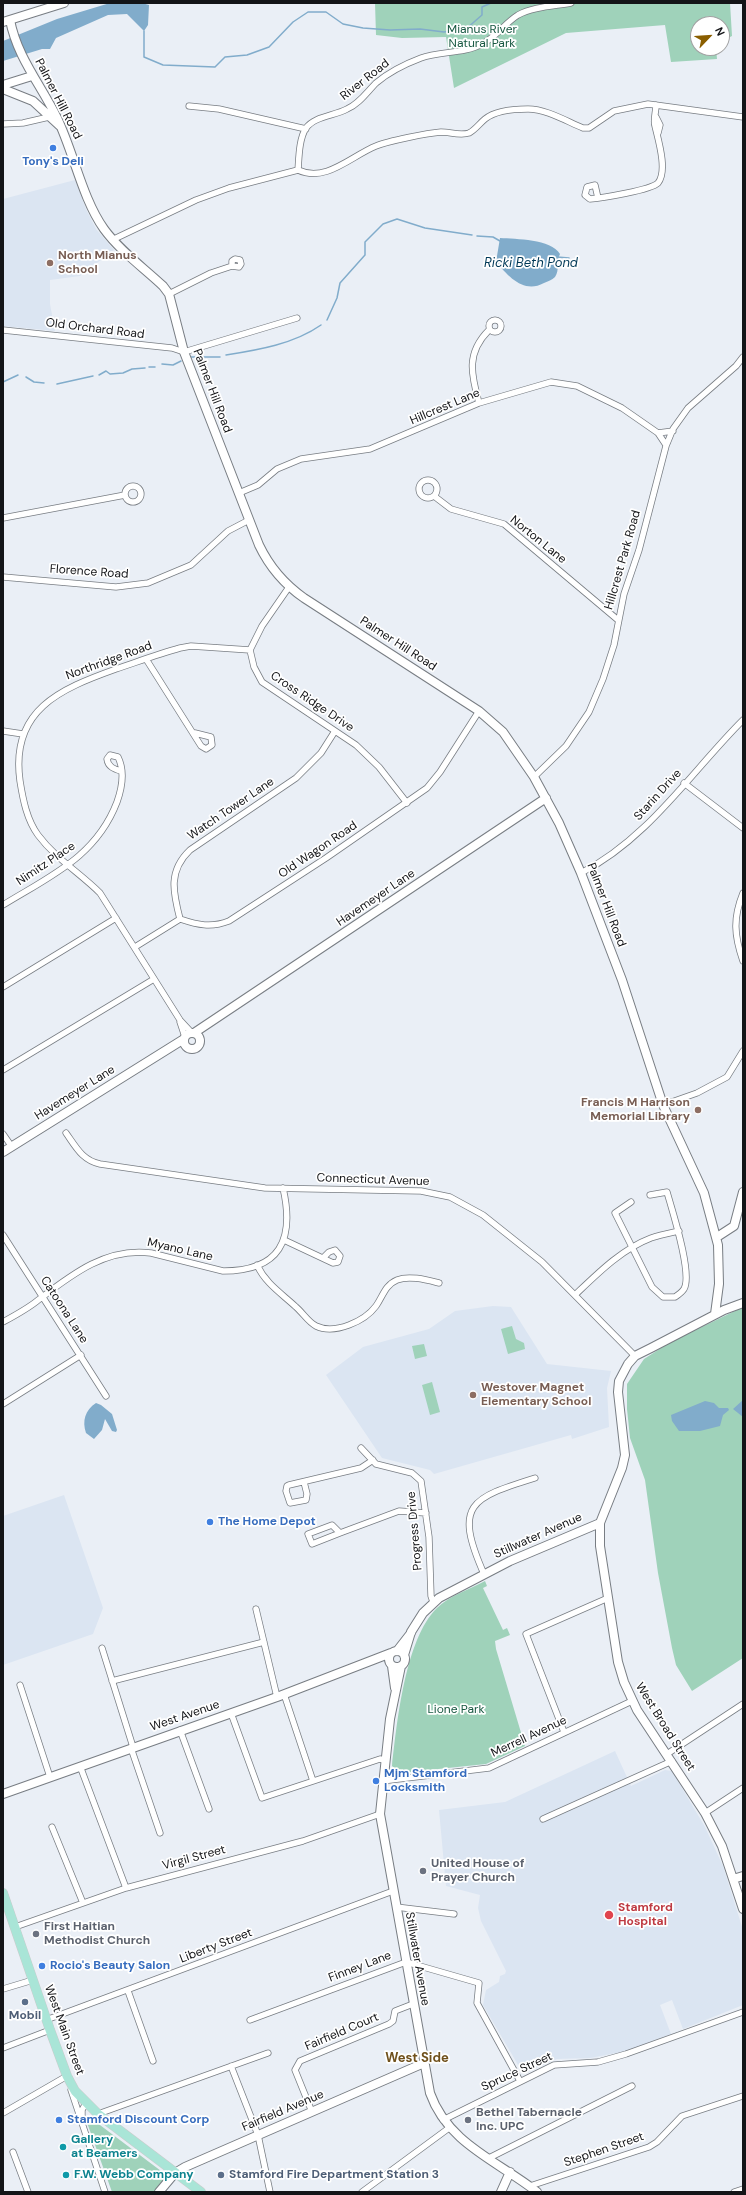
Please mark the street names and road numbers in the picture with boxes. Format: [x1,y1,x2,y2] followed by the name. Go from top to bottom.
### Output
[31,56,85,142] street label: Palmer Hill Road
[338,56,392,104] street label: River Road
[45,316,145,342] street label: Old Orchard Road
[189,347,235,435] street label: Palmer Hill Road
[408,386,482,428] street label: Hillcrest Lane
[602,509,644,611] street label: Hillcrest Park Road
[507,513,569,567] street label: Norton Lane
[49,562,129,582] street label: Florence Road
[357,614,439,674] street label: Palmer Hill Road
[64,639,154,683] street label: Northridge Road
[268,669,356,735] street label: Cross Ridge Drive
[631,766,685,824] street label: Starin Drive
[185,775,277,843] street label: Watch Tower Lane
[276,818,360,882] street label: Old Wagon Road
[14,839,78,889] street label: Nimitz Place
[583,861,629,949] street label: Palmer Hill Road
[334,866,418,930] street label: Havemeyer Lane
[32,1063,118,1123] street label: Havemeyer Lane
[316,1171,430,1189] street label: Connecticut Avenue
[146,1235,214,1265] street label: Myano Lane
[37,1274,91,1346] street label: Catoona Lane
[404,1491,426,1571] street label: Progress Drive
[492,1510,584,1562] street label: Stillwater Avenue
[632,1680,698,1774] street label: West Broad Street
[148,1697,222,1735] street label: West Avenue
[489,1713,569,1761] street label: Merrell Avenue
[161,1843,227,1873] street label: Virgil Street
[402,1911,432,2007] street label: Stillwater Avenue
[178,1926,254,1966] street label: Liberty Street
[327,1948,393,1986] street label: Finney Lane
[41,1983,87,2077] street label: West Main Street
[303,2010,381,2054] street label: Fairfield Court
[479,2049,555,2095] street label: Spruce Street
[240,2087,326,2135] street label: Fairfield Avenue
[562,2130,646,2170] street label: Stephen Street

